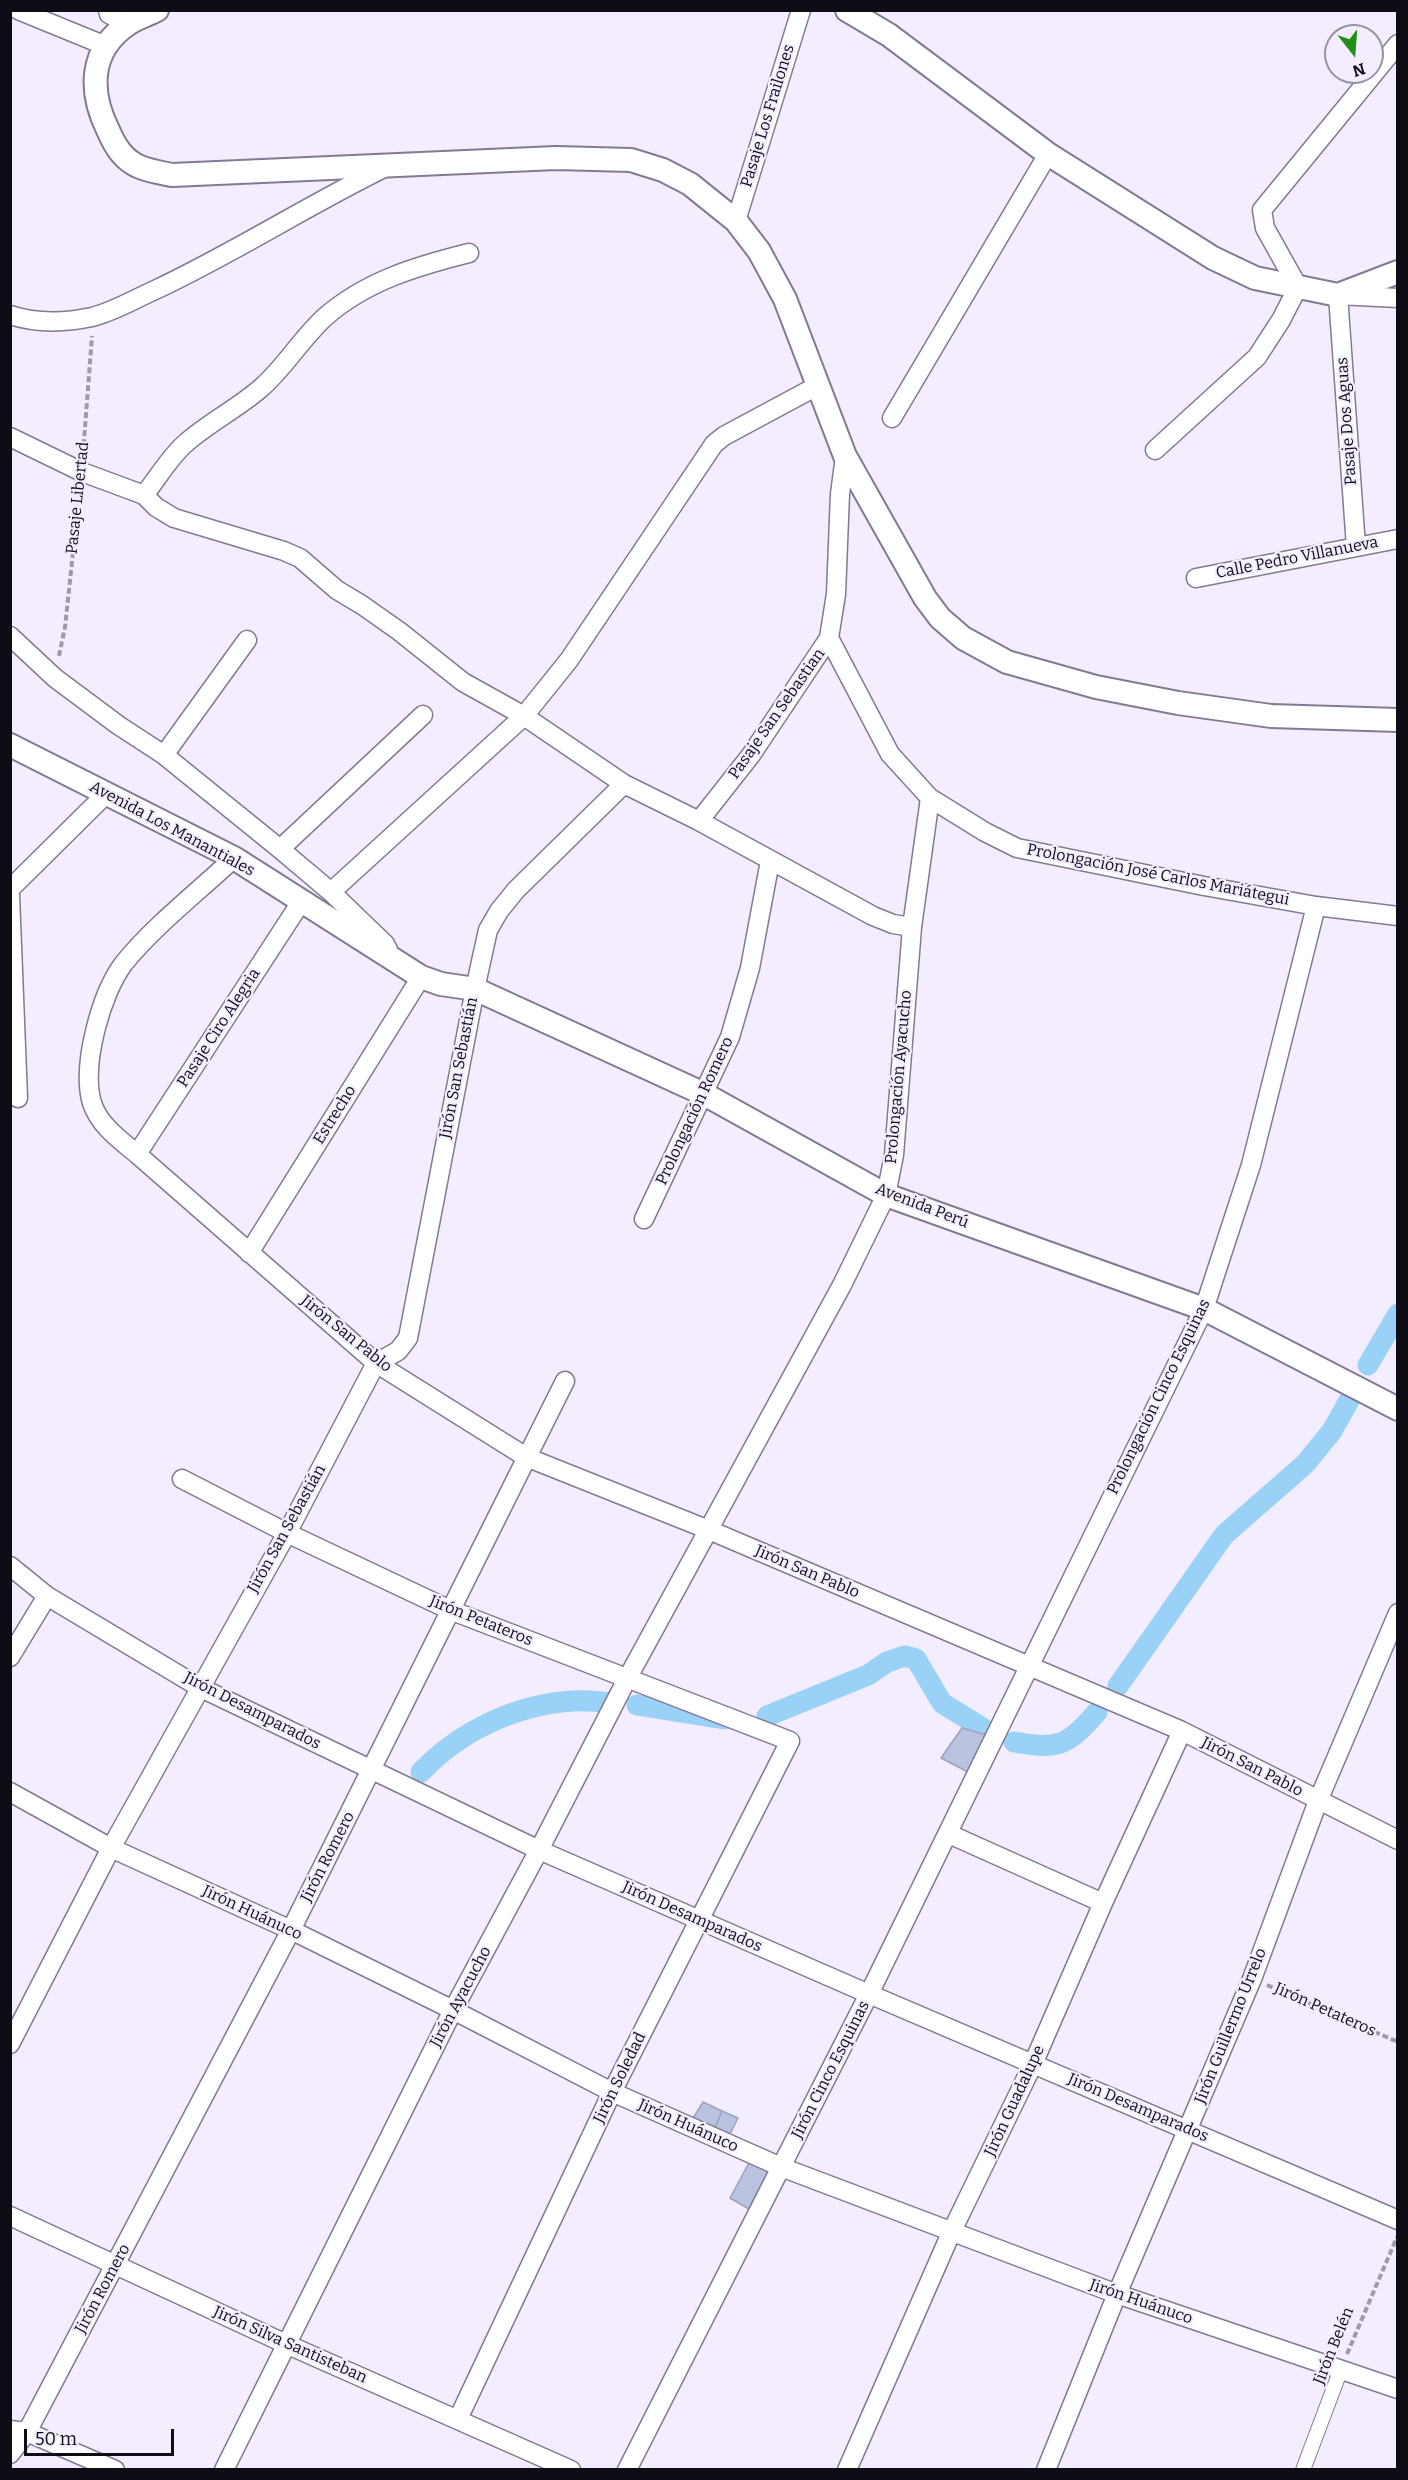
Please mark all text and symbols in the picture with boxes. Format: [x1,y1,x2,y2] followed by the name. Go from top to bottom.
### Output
[1324,24,1384,84] north arrow
[737,42,799,190] street label: Pasaje Los Frailones
[1350,59,1368,81] text: N
[1333,356,1361,486] street label: Pasaje Dos Aguas
[63,441,93,555] street label: Pasaje Libertad
[1214,533,1380,583] street label: Calle Pedro Villanueva
[725,645,829,783] street label: Pasaje San Sebastian
[86,777,258,881] street label: Avenida Los Manantiales
[1025,840,1291,910] street label: Prolongación José Carlos Mariátegui
[173,965,265,1091] street label: Pasaje Ciro Alegria
[882,989,916,1165] street label: Prolongación Ayacucho
[436,996,482,1140] street label: Jirón San Sebastián
[652,1034,738,1188] street label: Prolongación Romero
[309,1082,361,1148] street label: Estrecho
[873,1179,971,1233] street label: Avenida Perú
[297,1291,395,1377] street label: Jirón San Pablo
[1103,1296,1215,1498] street label: Prolongación Cinco Esquinas
[244,1462,330,1596] street label: Jirón San Sebastián
[752,1541,862,1603] street label: Jirón San Pablo
[427,1592,535,1650] street label: Jirón Petateros
[180,1668,324,1754] street label: Jirón Desamparados
[1198,1733,1306,1801] street label: Jirón San Pablo
[297,1809,359,1905] street label: Jirón Romero
[619,1878,765,1956] street label: Jirón Desamparados
[199,1882,305,1944] street label: Jirón Huánuco
[426,1943,496,2051] street label: Jirón Ayacucho
[1191,1945,1271,2107] street label: Jirón Guillermo Urrelo
[1271,1979,1379,2041] street label: Jirón Petateros
[788,1998,874,2142] street label: Jirón Cinco Esquinas
[590,2029,650,2127] street label: Jirón Soledad
[981,2042,1049,2160] street label: Jirón Guadalupe
[1065,2070,1211,2146] street label: Jirón Desamparados
[635,2095,741,2157] street label: Jirón Huánuco
[71,2241,135,2337] street label: Jirón Romero
[1087,2275,1195,2329] street label: Jirón Huánuco
[210,2302,370,2388] street label: Jirón Silva Santisteban
[1310,2305,1358,2387] street label: Jirón Belén
[27,2417,177,2455] scale bar
[35,2428,77,2450] text: 50 m

